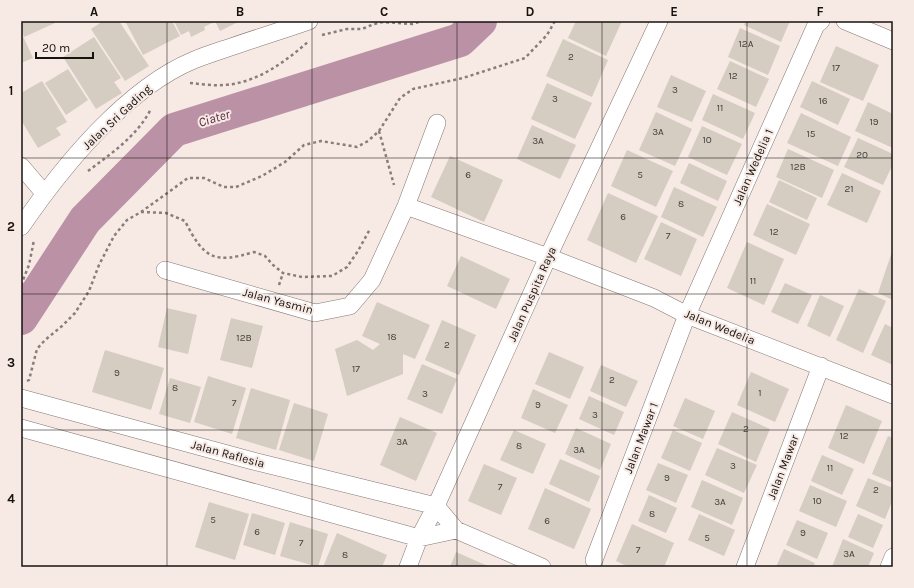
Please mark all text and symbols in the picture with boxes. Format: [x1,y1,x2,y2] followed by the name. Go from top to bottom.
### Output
[90,4,98,19] text: A
[236,4,244,19] text: B
[380,4,388,19] text: C
[526,4,535,19] text: D
[670,4,678,19] text: E
[816,4,824,19] text: F
[36,34,93,60] scale bar
[739,38,754,50] house number: 12A
[42,41,70,55] text: 20 m
[568,51,574,63] house number: 2
[832,62,840,74] house number: 17
[728,70,738,82] house number: 12
[80,82,154,152] street label: Jalan Sri Gading
[9,83,13,98] text: 1
[672,84,678,96] house number: 3
[552,93,558,105] house number: 3
[818,95,828,107] house number: 16
[717,102,723,114] house number: 11
[196,106,232,130] water label: Ciater
[869,116,879,128] house number: 19
[652,126,664,138] house number: 3A
[730,127,776,207] street label: Jalan Wedelia 1
[807,128,816,140] house number: 15
[702,134,712,146] house number: 10
[532,135,544,147] house number: 3A
[856,149,868,161] house number: 20
[790,161,806,173] house number: 12B
[465,169,471,181] house number: 6
[637,169,643,181] house number: 5
[844,183,854,195] house number: 21
[678,198,684,210] house number: 8
[620,211,626,223] house number: 6
[7,219,15,234] text: 2
[769,226,779,238] house number: 12
[666,230,671,242] house number: 7
[505,244,559,344] street label: Jalan Puspita Raya
[750,275,756,287] house number: 11
[241,285,315,317] street label: Jalan Yasmin
[683,306,757,348] street label: Jalan Wedelia
[387,331,397,343] house number: 18
[236,332,252,344] house number: 12B
[444,339,450,351] house number: 2
[7,355,15,370] text: 3
[352,363,360,375] house number: 17
[114,367,120,379] house number: 9
[609,374,615,386] house number: 2
[172,382,178,394] house number: 8
[758,387,762,399] house number: 1
[422,388,428,400] house number: 3
[232,397,237,409] house number: 7
[535,399,541,411] house number: 9
[621,401,661,475] street label: Jalan Mawar 1
[592,409,598,421] house number: 3
[743,423,749,435] house number: 2
[839,430,849,442] house number: 12
[764,432,802,501] street label: Jalan Mawar
[396,436,408,448] house number: 3A
[190,437,266,471] street label: Jalan Raflesia
[516,440,522,452] house number: 8
[573,444,585,456] house number: 3A
[730,460,736,472] house number: 3
[827,462,833,474] house number: 11
[664,472,670,484] house number: 9
[498,481,503,493] house number: 7
[873,484,879,496] house number: 2
[7,491,15,506] text: 4
[812,495,822,507] house number: 10
[714,496,726,508] house number: 3A
[649,508,655,520] house number: 8
[210,514,216,526] house number: 5
[544,515,550,527] house number: 6
[254,526,260,538] house number: 6
[800,527,806,539] house number: 9
[704,532,710,544] house number: 5
[299,537,304,549] house number: 7
[636,544,641,556] house number: 7
[843,548,855,560] house number: 3A
[342,549,348,561] house number: 8

